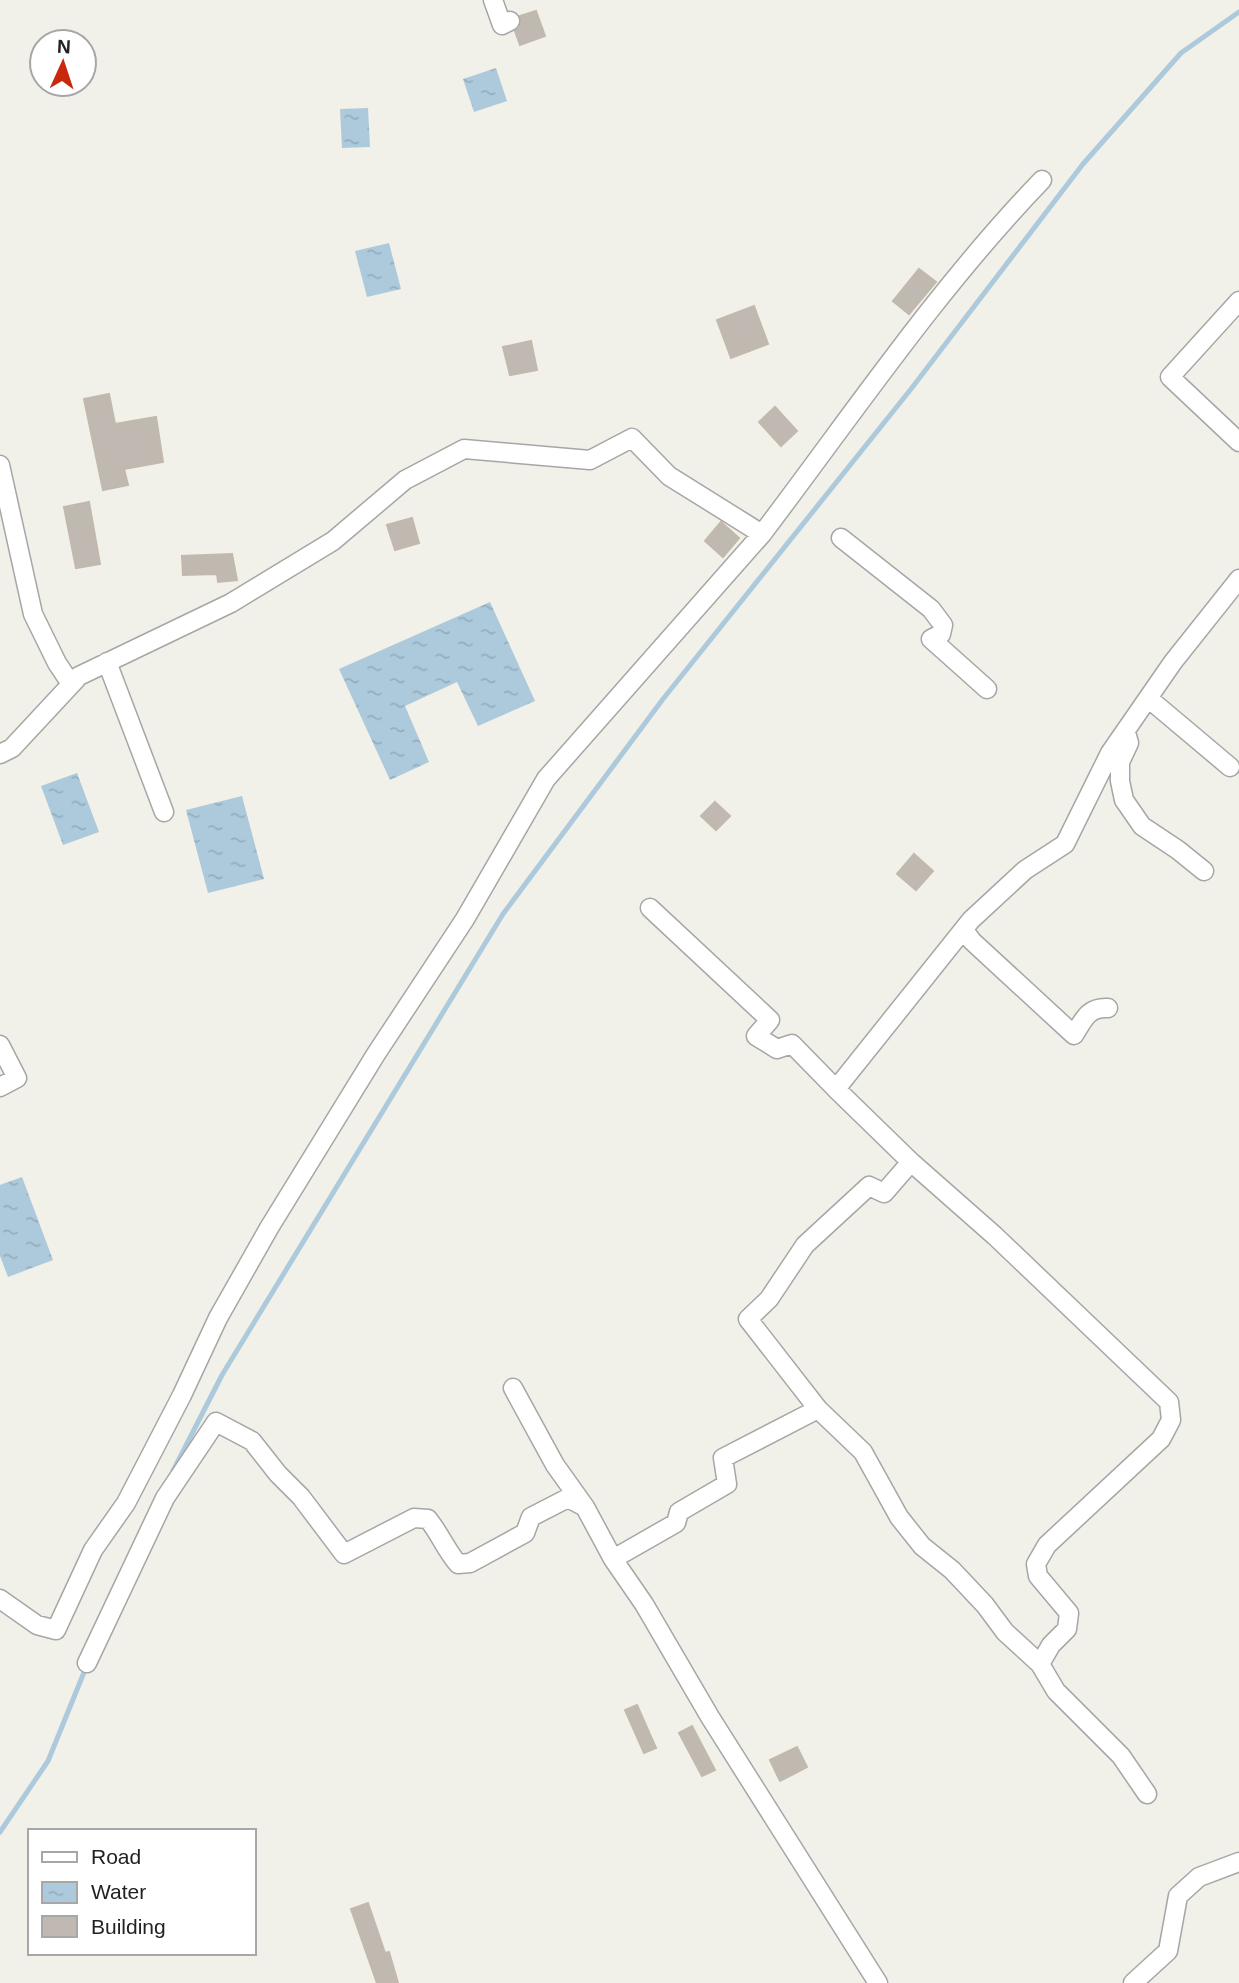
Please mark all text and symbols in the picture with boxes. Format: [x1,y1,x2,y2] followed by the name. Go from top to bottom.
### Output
[28,28,98,98] north arrow
[56,36,71,57] text: N
[28,1829,256,1955] legend
[91,1845,141,1868] text: Road
[91,1880,146,1903] text: Water
[91,1915,166,1938] text: Building

